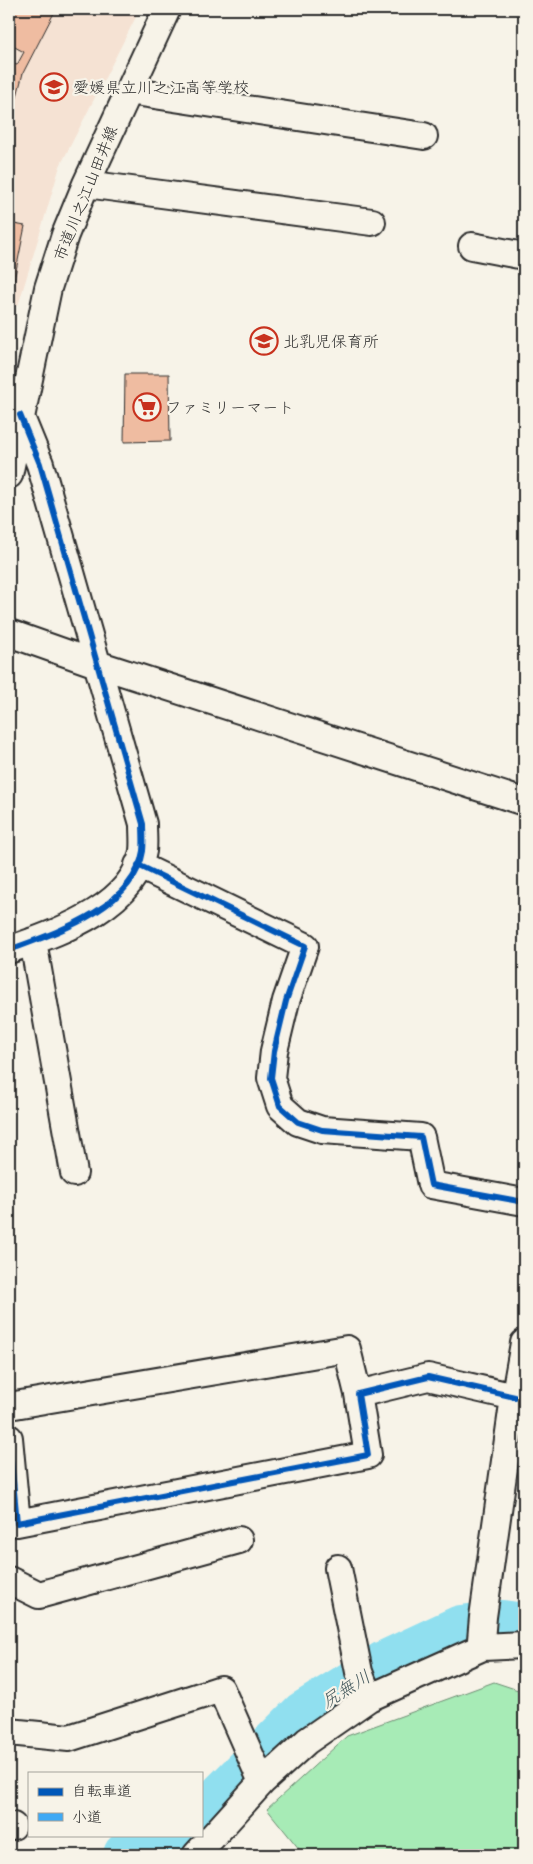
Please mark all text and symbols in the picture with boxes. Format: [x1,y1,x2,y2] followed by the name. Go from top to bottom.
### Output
[39,72,69,102] school or university icon: 愛媛県立川之江高等学校
[73,76,249,98] place label: 愛媛県立川之江高等学校
[48,122,122,264] street label: 市道川之江山田井線
[249,326,279,356] school or university icon: 北乳児保育所
[283,330,379,352] place label: 北乳児保育所
[132,392,162,422] supermarket icon: ファミリーマート
[166,396,294,418] place label: ファミリーマート
[316,1664,375,1713] water label: 尻無川
[28,1772,202,1836] legend
[72,1780,132,1801] text: 自転車道
[72,1806,102,1827] text: 小道

